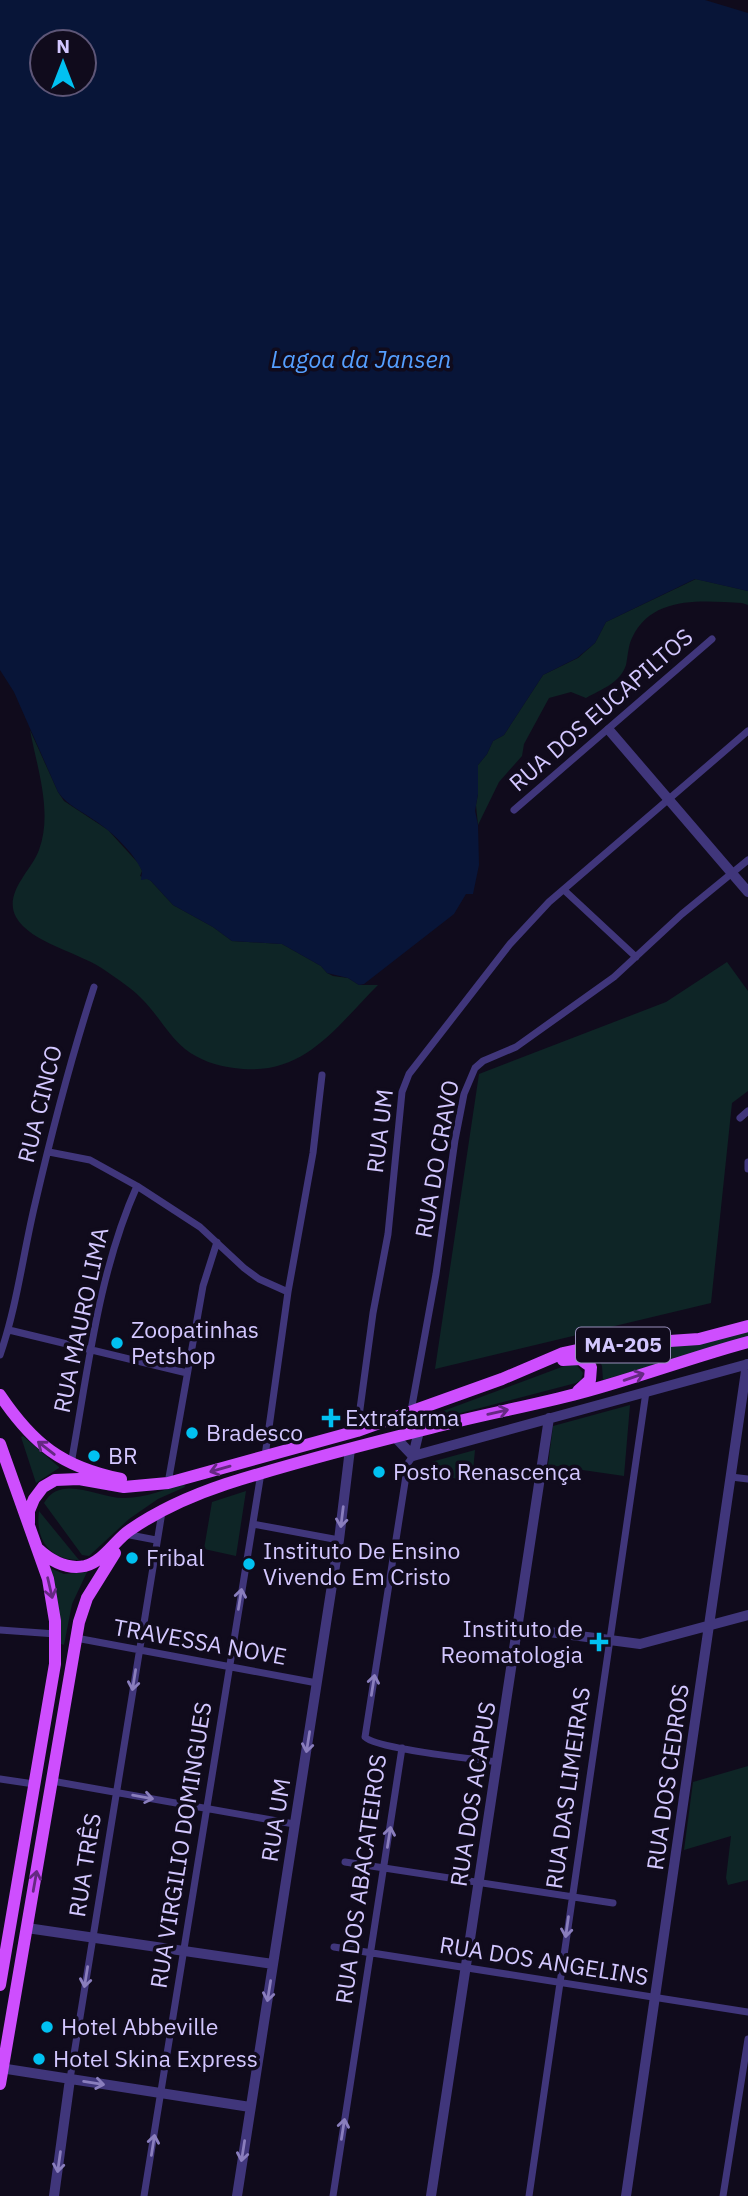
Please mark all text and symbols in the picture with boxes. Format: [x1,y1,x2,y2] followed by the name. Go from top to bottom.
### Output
[28,28,98,98] north arrow
[56,34,70,58] text: N
[271,343,451,375] water label: Lagoa da Jansen
[502,621,698,797] street label: RUA DOS EUCAPILTOS
[10,1042,68,1166] street label: RUA CINCO
[407,1077,465,1240] street label: RUA DO CRAVO
[359,1087,399,1174] street label: RUA UM
[46,1224,114,1415] street label: RUA MAURO LIMA
[131,1314,259,1370] place label: Zoopatinhas Petshop
[576,1328,670,1362] road number: MA-205
[109,1335,125,1351] marker: Zoopatinhas Petshop
[623,1370,645,1383] one-way arrow
[345,1402,459,1432] place label: Extrafarma
[486,1405,509,1418] one-way arrow
[323,1410,339,1426] marker: Extrafarma
[206,1417,303,1447] place label: Bradesco
[184,1425,200,1441] marker: Bradesco
[38,1440,56,1456] one-way arrow
[108,1440,138,1470] place label: BR
[86,1448,102,1464] marker: BR
[393,1456,581,1486] place label: Posto Renascença
[209,1463,232,1476] one-way arrow
[371,1464,387,1480] marker: Posto Renascença
[336,1505,349,1528] one-way arrow
[263,1535,460,1591] place label: Instituto De Ensino Vivendo Em Cristo
[146,1542,204,1572] place label: Fribal
[124,1550,140,1566] marker: Fribal
[241,1556,257,1572] marker: Instituto De Ensino Vivendo Em Cristo
[43,1576,57,1599] one-way arrow
[234,1588,247,1611] one-way arrow
[111,1611,289,1671] street label: TRAVESSA NOVE
[441,1613,583,1669] place label: Instituto de Reomatologia
[589,1632,609,1652] marker: Instituto de Reomatologia
[127,1668,140,1691] one-way arrow
[367,1674,380,1697] one-way arrow
[639,1682,695,1872] street label: RUA DOS CEDROS
[538,1685,596,1891] street label: RUA DAS LIMEIRAS
[443,1699,501,1888] street label: RUA DOS ACAPUS
[143,1700,217,1990] street label: RUA VIRGILIO DOMINGUES
[301,1730,314,1753] one-way arrow
[328,1752,392,2006] street label: RUA DOS ABACATEIROS
[254,1776,296,1864] street label: RUA UM
[132,1791,154,1804] one-way arrow
[61,1811,107,1919] street label: RUA TRÊS
[383,1826,396,1849] one-way arrow
[29,1870,42,1893] one-way arrow
[560,1915,573,1938] one-way arrow
[438,1929,651,1991] street label: RUA DOS ANGELINS
[79,1965,92,1988] one-way arrow
[262,1979,275,2002] one-way arrow
[61,2011,218,2041] place label: Hotel Abbeville
[39,2019,55,2035] marker: Hotel Abbeville
[53,2043,258,2073] place label: Hotel Skina Express
[31,2051,47,2067] marker: Hotel Skina Express
[82,2077,105,2090] one-way arrow
[337,2118,350,2140] one-way arrow
[146,2134,159,2156] one-way arrow
[237,2140,250,2162] one-way arrow
[52,2150,65,2173] one-way arrow

